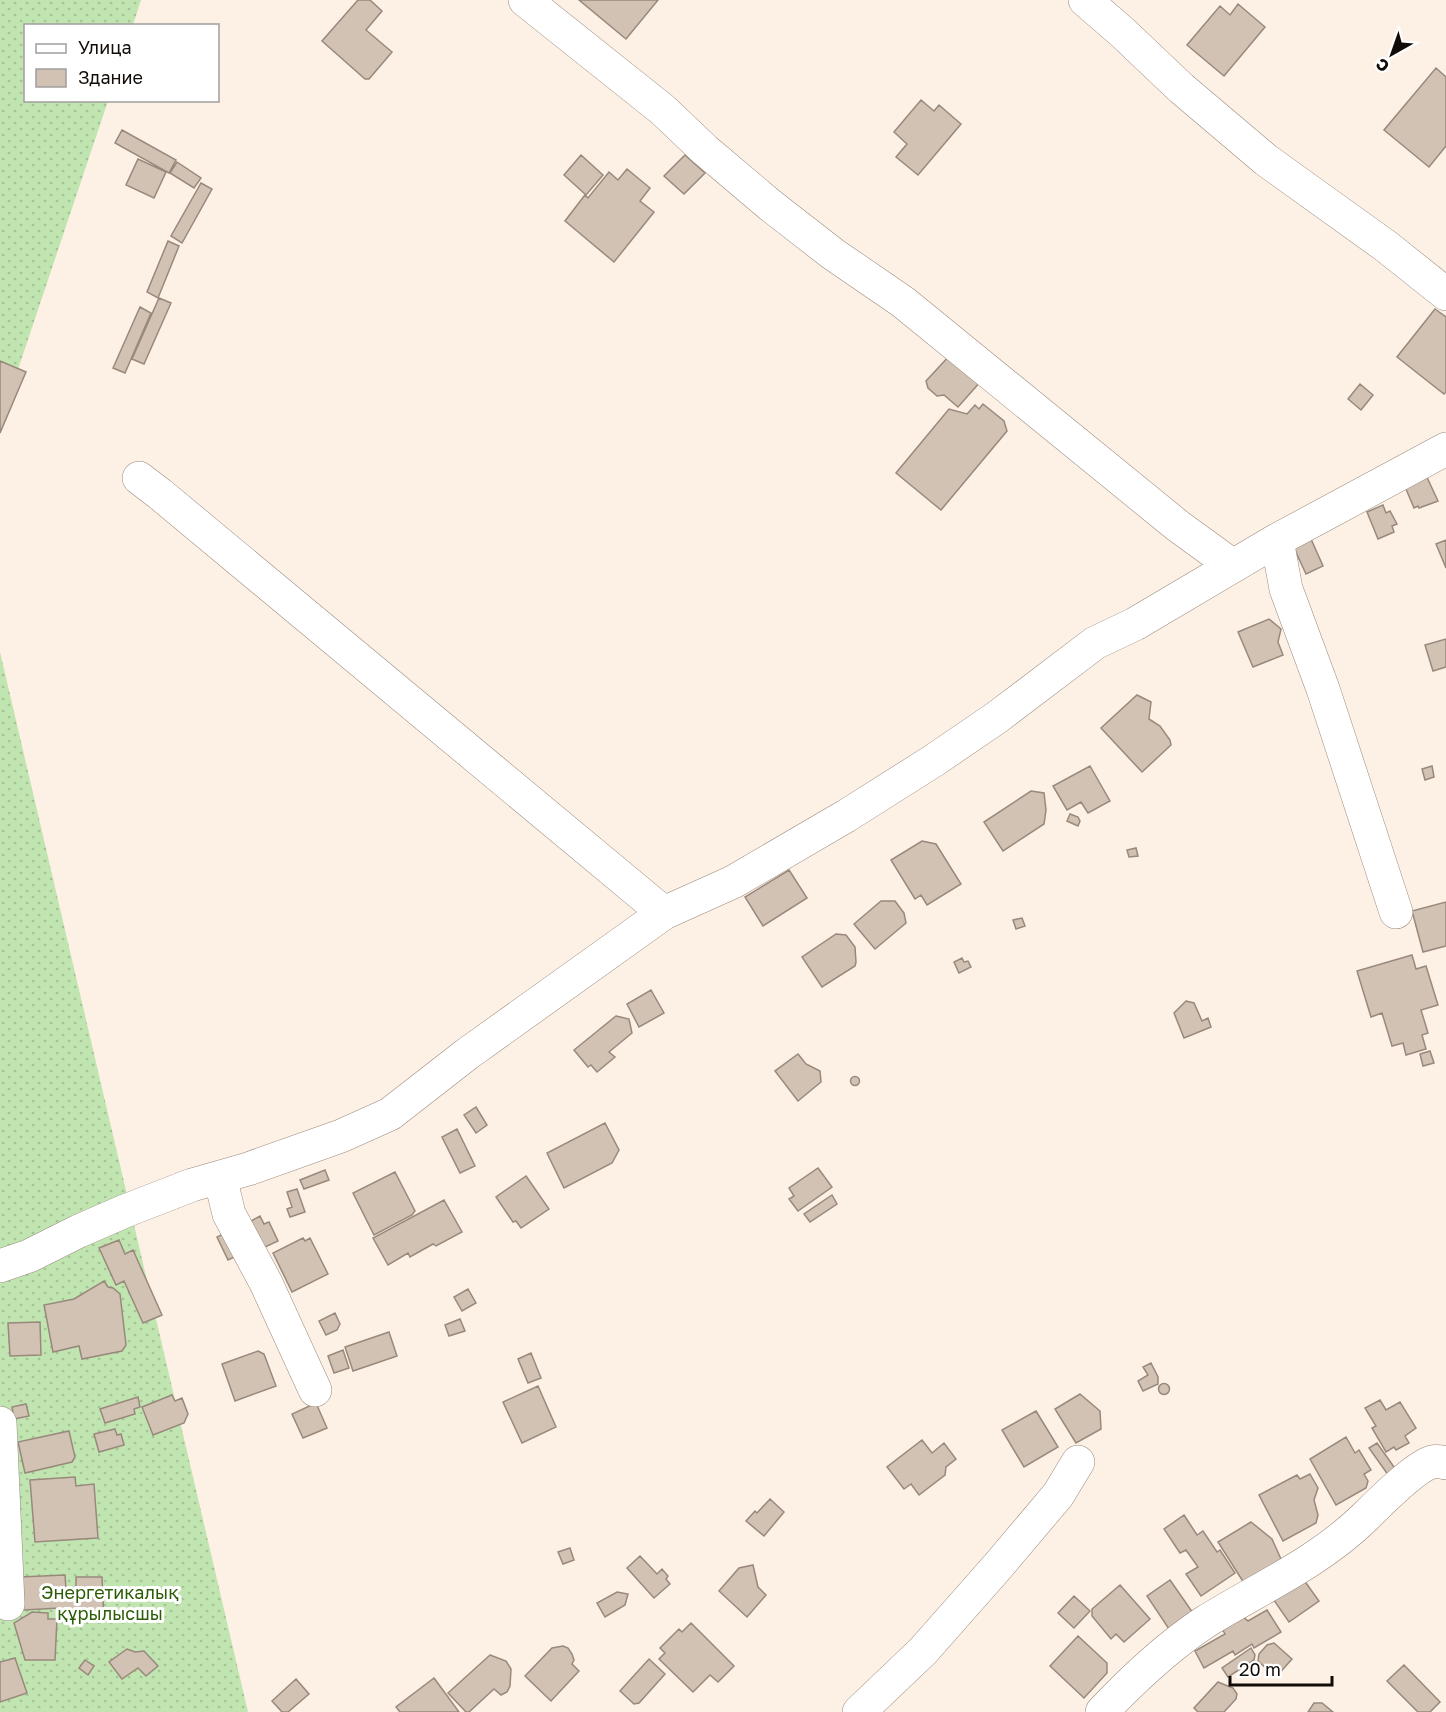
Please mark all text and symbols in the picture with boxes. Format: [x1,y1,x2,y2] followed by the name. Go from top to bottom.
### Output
[24,24,219,102] legend
[1362,24,1422,84] north arrow
[78,36,132,58] text: Улица
[1372,54,1393,77] text: С
[78,66,143,88] text: Здание
[41,1581,179,1625] park label: Энергетикалық құрылысшы
[1230,1649,1332,1687] scale bar
[1239,1658,1281,1680] text: 20 m

